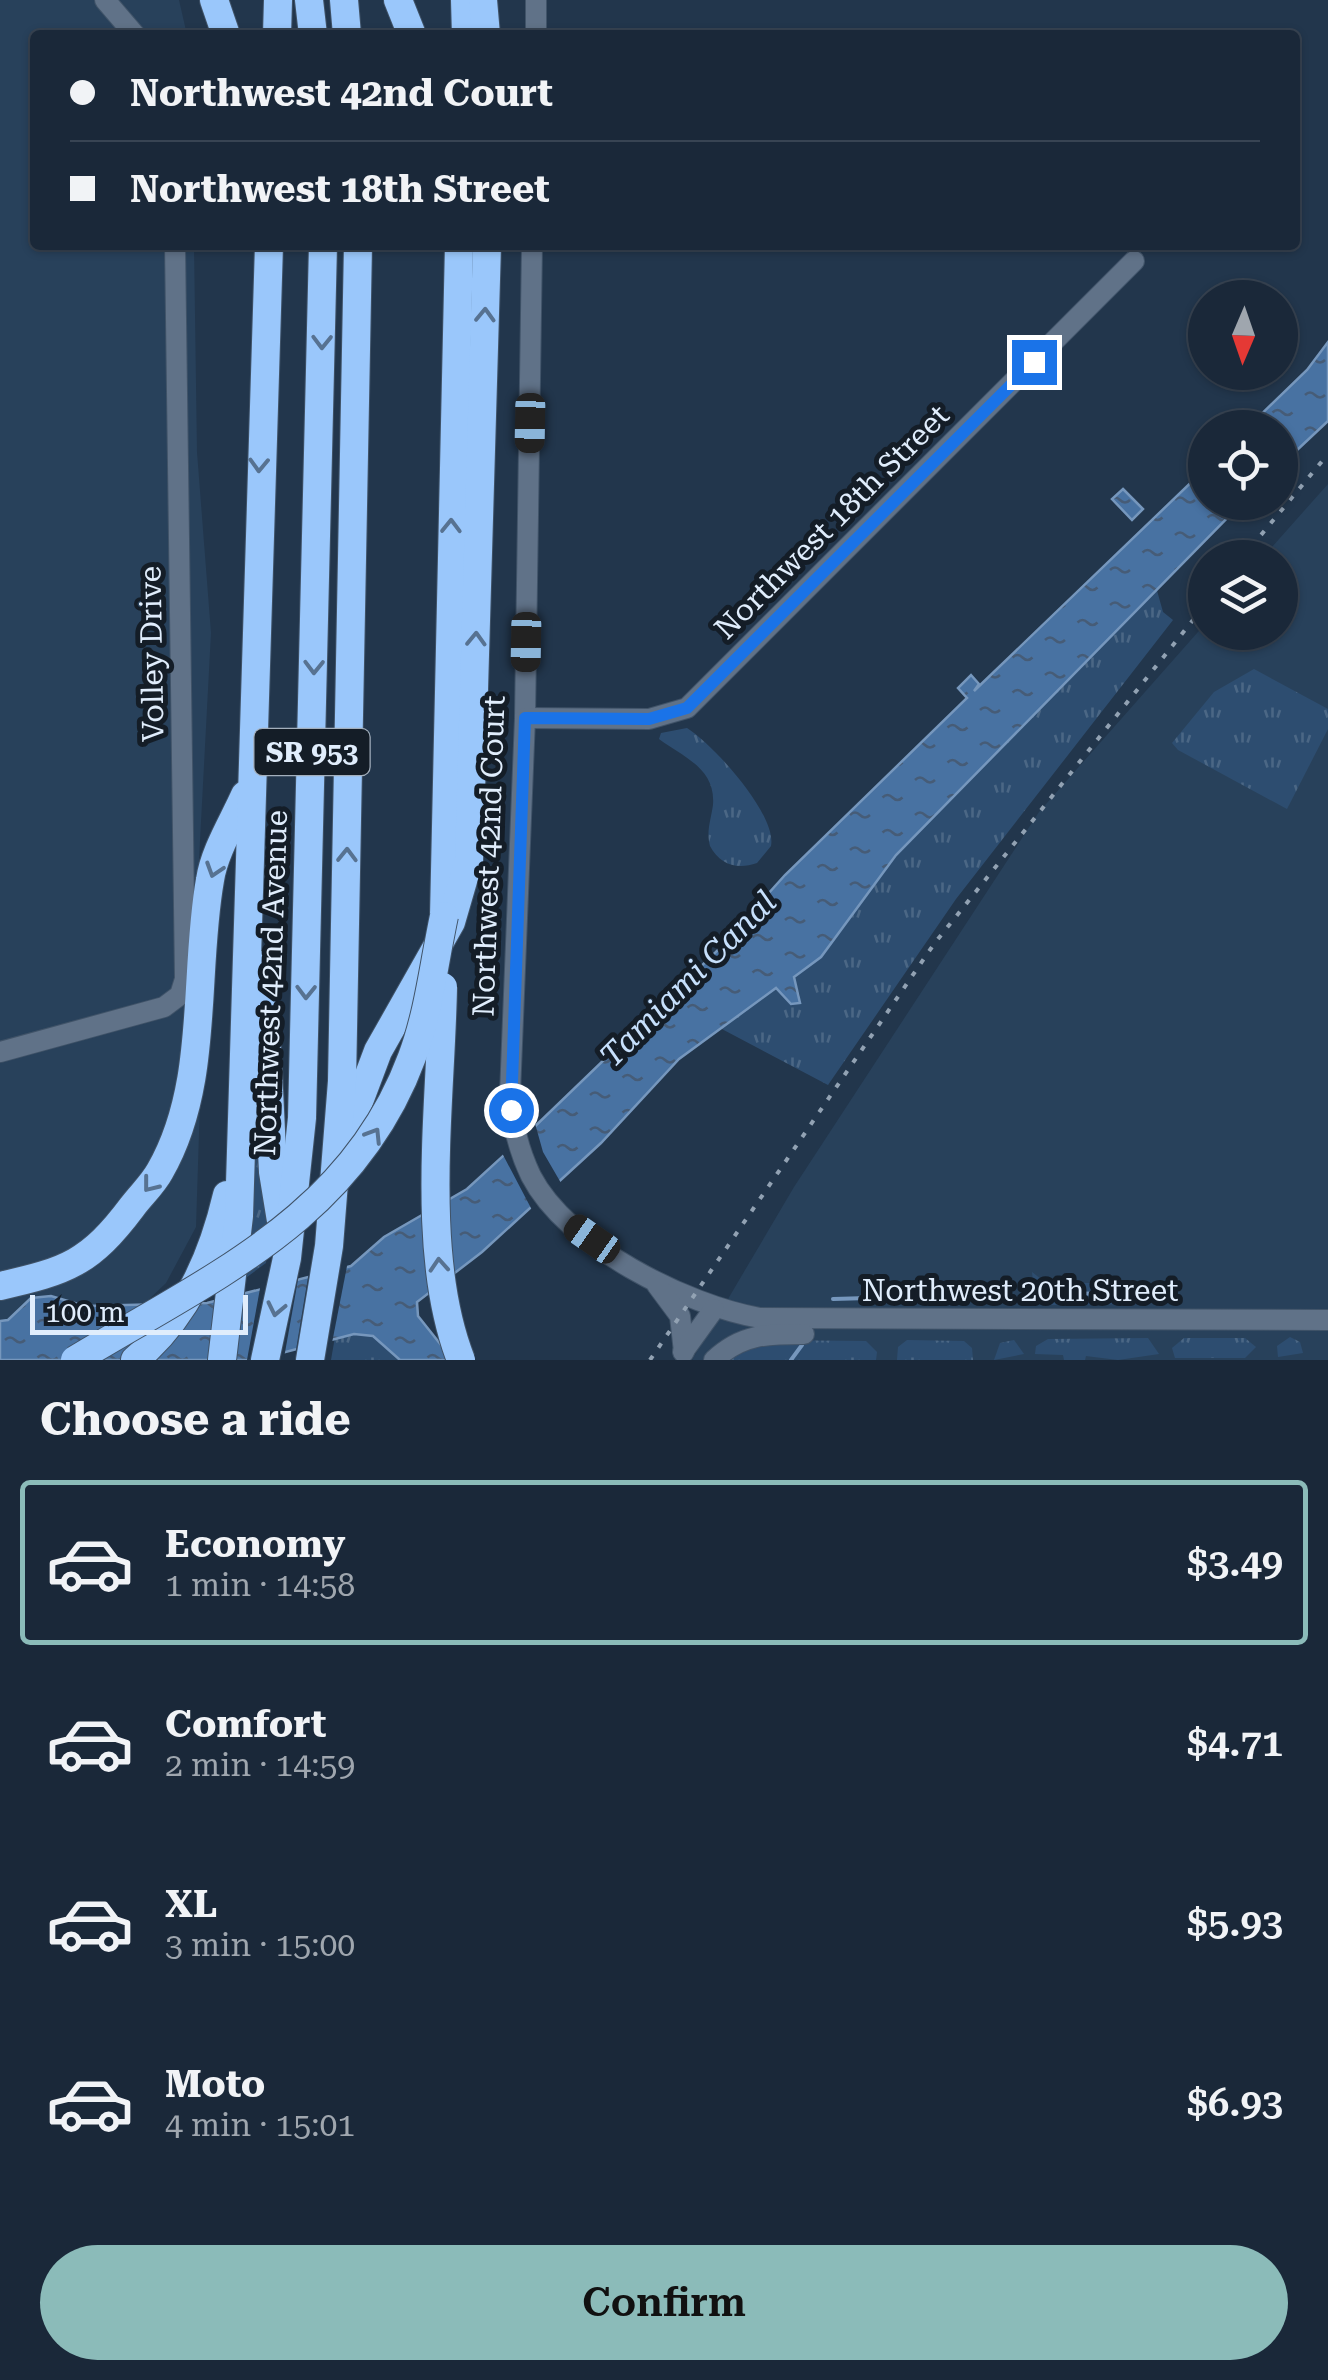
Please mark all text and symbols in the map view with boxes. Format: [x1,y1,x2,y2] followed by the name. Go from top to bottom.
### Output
[130,71,553,115] text: Northwest 42nd Court
[130,167,550,211] text: Northwest 18th Street
[1188,280,1298,390] north arrow
[1188,280,1298,650] map controls
[475,306,496,322] one-way arrow
[311,335,332,351] one-way arrow
[1012,340,1057,385] route end
[514,393,546,453] car
[707,397,956,646] street label: Northwest 18th Street
[1188,410,1298,520] button: locate
[248,457,269,473] one-way arrow
[440,517,461,533] one-way arrow
[1188,540,1298,650] button: layers
[132,566,171,742] street label: Volley Drive
[510,612,542,672] car
[466,631,487,647] one-way arrow
[303,660,324,676] one-way arrow
[465,695,512,1017] street label: Northwest 42nd Court
[254,729,370,775] road number: SR 953
[247,809,294,1157] street label: Northwest 42nd Avenue
[337,846,358,862] one-way arrow
[206,861,226,878] one-way arrow
[592,883,784,1075] water label: Tamiami Canal
[295,985,316,1001] one-way arrow
[489,1088,534,1133] route start
[362,1128,381,1146] one-way arrow
[144,1173,162,1191] one-way arrow
[559,1210,625,1268] car
[429,1257,450,1273] one-way arrow
[862,1273,1178,1308] street label: Northwest 20th Street
[30,1290,248,1334] scale bar
[45,1296,125,1329] text: 100 m
[266,1300,287,1317] one-way arrow
[40,1393,351,1446] text: Choose a ride
[45,1518,135,1608] icon: car
[165,1522,345,1566] text: Economy
[1187,1541,1283,1585] text: $3.49
[165,1566,355,1604] text: 1 min · 14:58
[45,1698,135,1788] icon: car
[165,1702,326,1746] text: Comfort
[1187,1721,1283,1765] text: $4.71
[165,1746,355,1784] text: 2 min · 14:59
[45,1878,135,1968] icon: car
[165,1882,217,1926] text: XL
[1187,1901,1283,1945] text: $5.93
[165,1926,355,1964] text: 3 min · 15:00
[45,2058,135,2148] icon: car
[165,2062,265,2106] text: Moto
[1187,2081,1283,2125] text: $6.93
[165,2106,355,2144] text: 4 min · 15:01
[40,2245,1288,2360] button: Confirm

